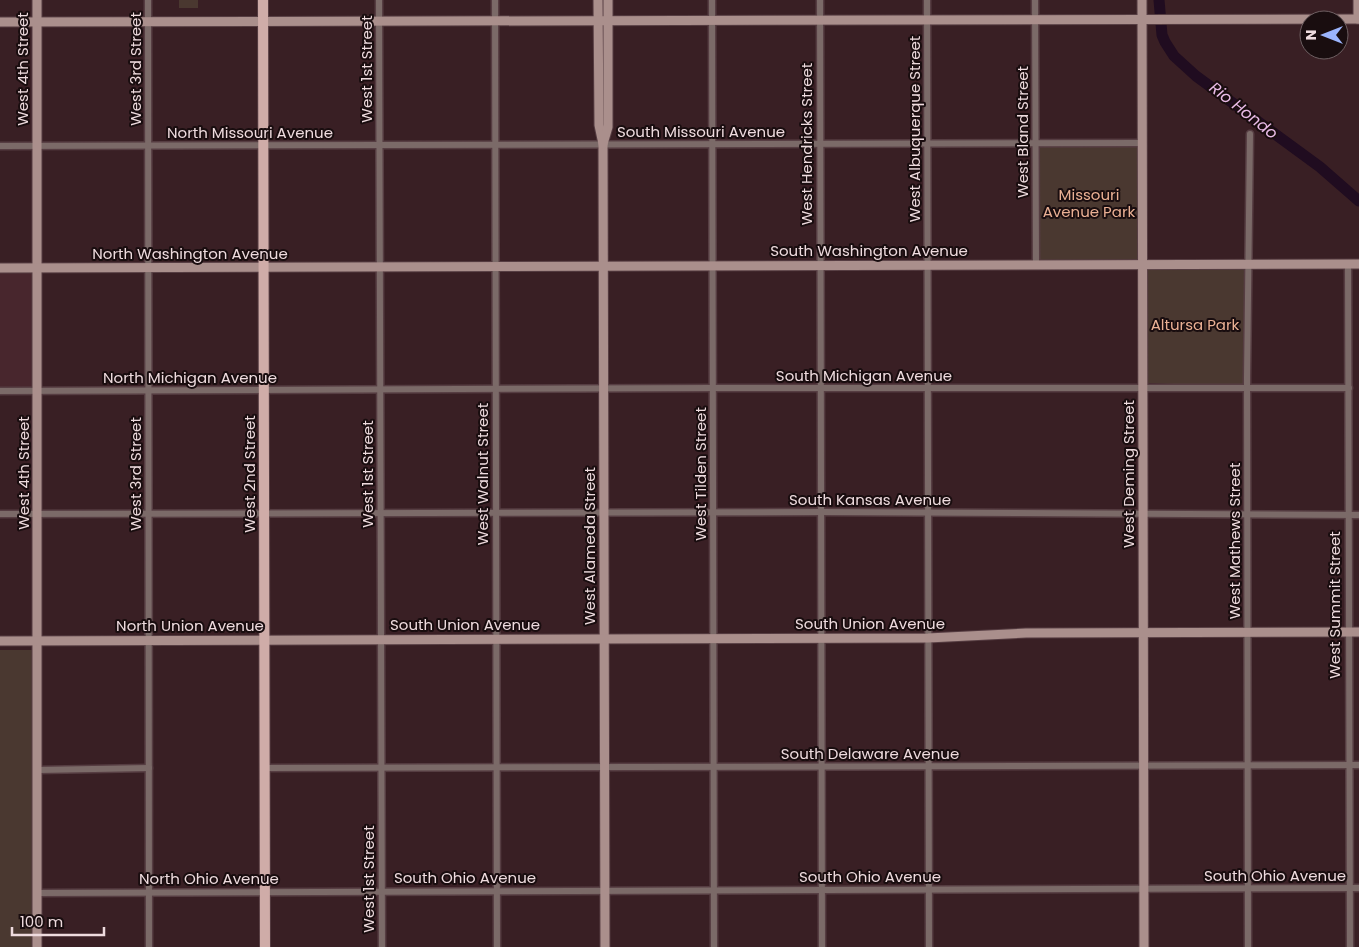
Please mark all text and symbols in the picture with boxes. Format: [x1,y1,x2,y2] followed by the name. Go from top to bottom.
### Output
[1299,10,1349,60] north arrow
[12,12,33,126] street label: West 4th Street
[125,12,146,126] street label: West 3rd Street
[356,15,377,123] street label: West 1st Street
[1301,30,1321,40] text: N
[904,36,925,222] street label: West Albuquerque Street
[796,63,817,225] street label: West Hendricks Street
[1012,66,1033,198] street label: West Bland Street
[1205,76,1283,144] water label: Rio Hondo
[617,121,785,142] street label: South Missouri Avenue
[167,122,333,143] street label: North Missouri Avenue
[1043,184,1136,222] park label: Missouri Avenue Park
[770,240,968,261] street label: South Washington Avenue
[92,243,288,264] street label: North Washington Avenue
[1151,314,1240,335] park label: Altursa Park
[776,365,952,386] street label: South Michigan Avenue
[103,367,277,388] street label: North Michigan Avenue
[1118,400,1139,548] street label: West Deming Street
[472,403,493,545] street label: West Walnut Street
[690,407,711,541] street label: West Tilden Street
[239,415,260,533] street label: West 2nd Street
[13,416,34,530] street label: West 4th Street
[125,417,146,531] street label: West 3rd Street
[357,420,378,528] street label: West 1st Street
[1224,463,1245,619] street label: West Mathews Street
[579,467,600,625] street label: West Alameda Street
[789,489,951,510] street label: South Kansas Avenue
[1324,531,1345,679] street label: West Summit Street
[795,613,945,634] street label: South Union Avenue
[390,614,540,635] street label: South Union Avenue
[116,615,264,636] street label: North Union Avenue
[781,743,959,764] street label: South Delaware Avenue
[358,825,379,933] street label: West 1st Street
[1204,865,1346,886] street label: South Ohio Avenue
[799,866,941,887] street label: South Ohio Avenue
[394,867,536,888] street label: South Ohio Avenue
[139,868,279,889] street label: North Ohio Avenue
[12,904,105,936] scale bar
[20,911,63,932] text: 100 m

